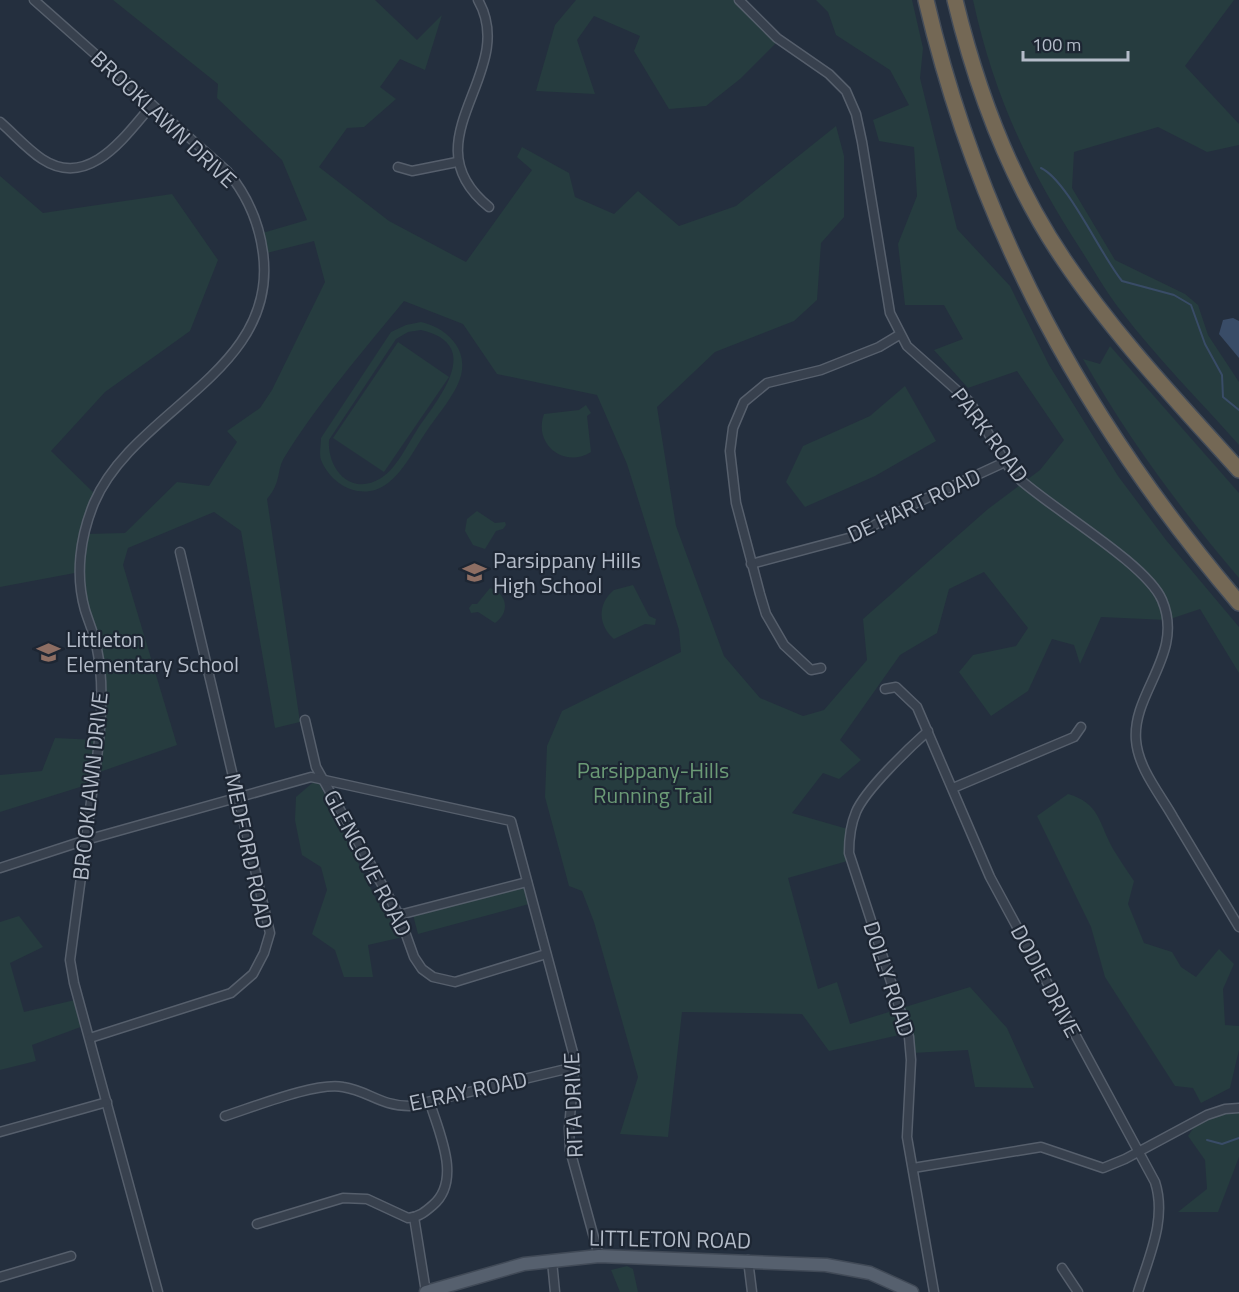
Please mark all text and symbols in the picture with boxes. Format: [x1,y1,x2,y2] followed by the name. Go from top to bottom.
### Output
[1023,24,1128,62] scale bar
[1032,31,1081,58] text: 100 m
[83,42,245,196] street label: BROOKLAWN DRIVE
[943,380,1037,490] street label: PARK ROAD
[842,459,986,551] street label: DE HART ROAD
[493,543,641,602] place label: Parsippany Hills High School
[462,560,488,586] school or university icon: Parsippany Hills High School
[66,622,239,681] place label: Littleton Elementary School
[35,639,61,665] school or university icon: Littleton Elementary School
[63,690,117,882] street label: BROOKLAWN DRIVE
[577,753,729,812] park label: Parsippany-Hills Running Trail
[216,770,282,932] street label: MEDFORD ROAD
[315,783,421,943] street label: GLENCOVE ROAD
[854,917,924,1041] street label: DOLLY ROAD
[1002,919,1090,1043] street label: DODIE DRIVE
[554,1052,592,1158] street label: RITA DRIVE
[406,1062,530,1120] street label: ELRAY ROAD
[589,1221,751,1257] street label: LITTLETON ROAD

